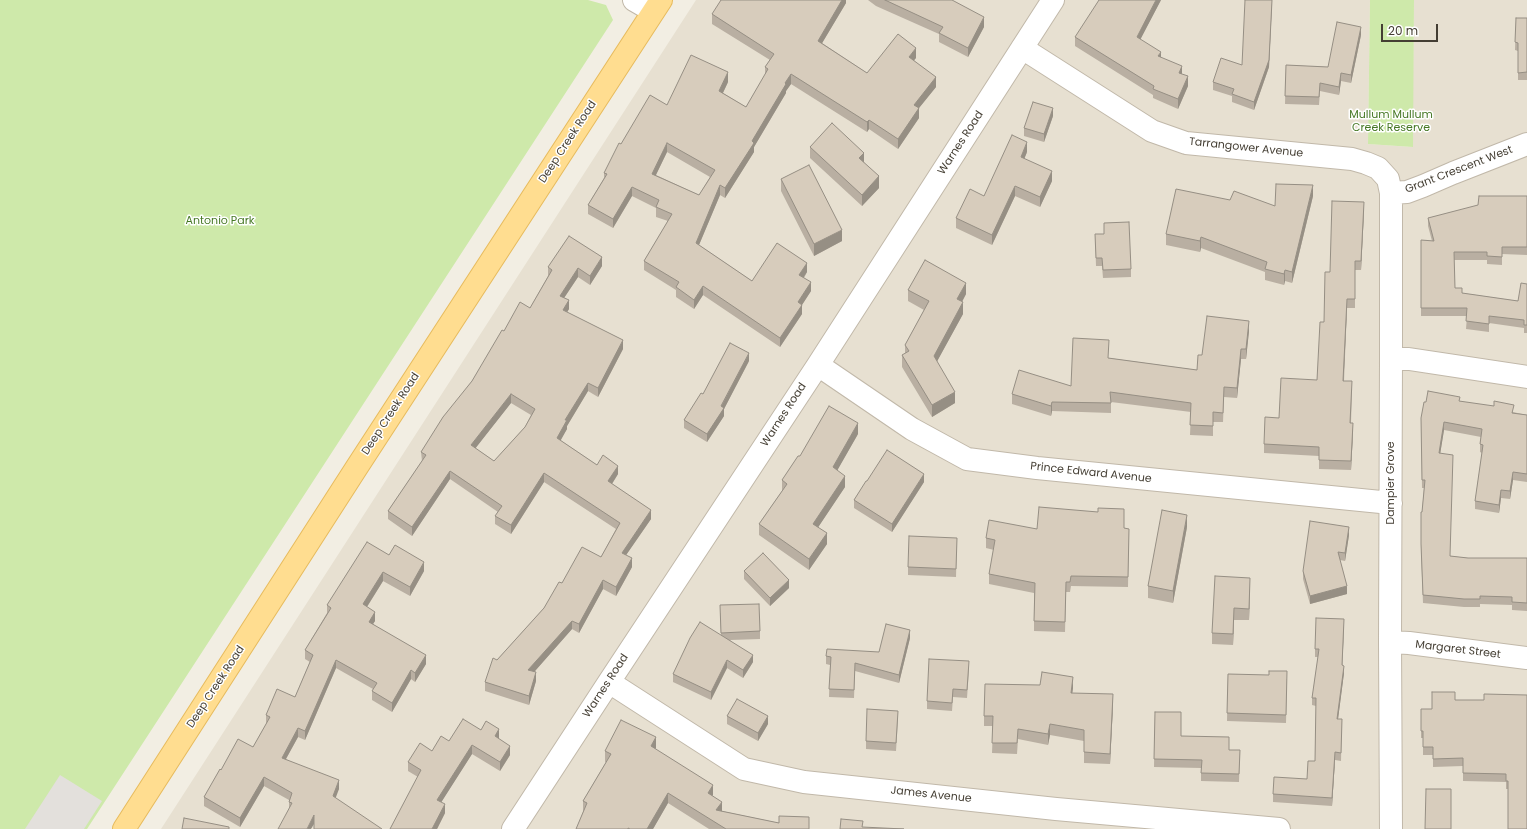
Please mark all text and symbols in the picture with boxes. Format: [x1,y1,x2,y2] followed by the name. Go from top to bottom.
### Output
[1383,16,1440,42] scale bar
[1388,22,1418,39] text: 20 m
[537,98,599,186] street label: Deep Creek Road
[1349,108,1433,134] park label: Mullum Mullum Creek Reserve
[935,109,987,177] street label: Warnes Road
[1188,135,1304,161] street label: Tarrangower Avenue
[1403,143,1515,197] street label: Grant Crescent West
[186,214,254,228] park label: Antonio Park
[360,370,422,458] street label: Deep Creek Road
[758,381,810,449] street label: Warnes Road
[1384,441,1398,525] street label: Dampier Grove
[1030,460,1152,486] street label: Prince Edward Avenue
[1415,638,1501,662] street label: Margaret Street
[185,643,247,731] street label: Deep Creek Road
[580,652,632,720] street label: Warnes Road
[890,784,972,806] street label: James Avenue

